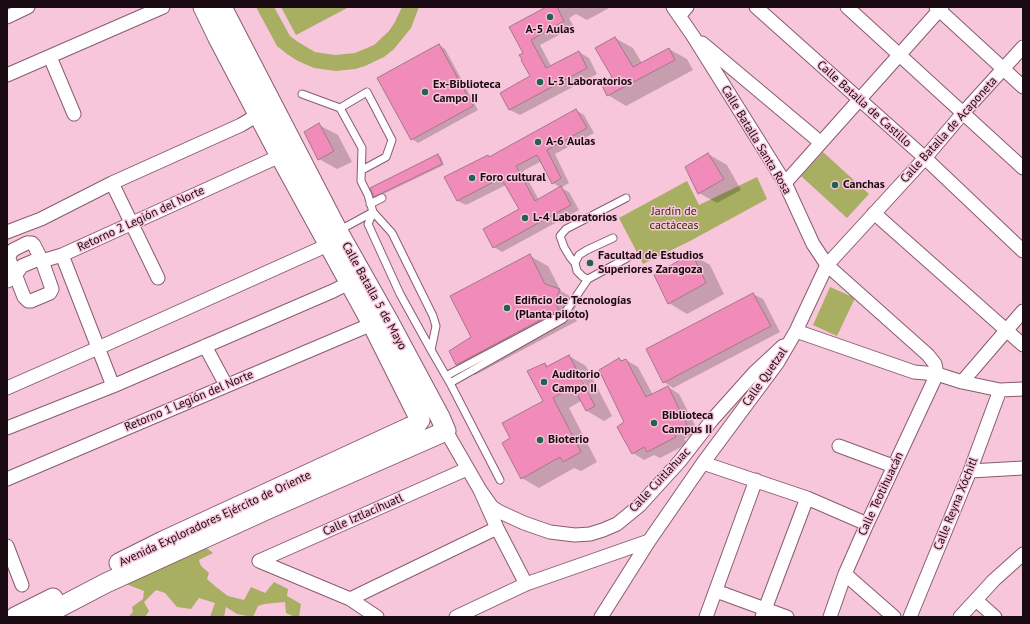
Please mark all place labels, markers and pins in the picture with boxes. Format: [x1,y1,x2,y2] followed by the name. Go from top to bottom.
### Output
[545,12,555,22] marker: A-5 Aulas
[525,23,575,37] place label: A-5 Aulas
[548,75,632,89] place label: L-3 Laboratorios
[535,77,545,87] marker: L-3 Laboratorios
[433,78,501,106] place label: Ex-Biblioteca Campo II
[420,87,430,97] marker: Ex-Biblioteca Campo II
[546,135,595,149] place label: A-6 Aulas
[533,137,543,147] marker: A-6 Aulas
[480,171,546,185] place label: Foro cultural
[467,173,477,183] marker: Foro cultural
[843,178,885,192] place label: Canchas
[830,180,840,190] marker: Canchas
[533,211,617,225] place label: L-4 Laboratorios
[520,213,530,223] marker: L-4 Laboratorios
[598,249,704,277] place label: Facultad de Estudios Superiores Zaragoza
[585,258,595,268] marker: Facultad de Estudios Superiores Zaragoza
[515,294,631,322] place label: Edificio de Tecnologías (Planta piloto)
[502,303,512,313] marker: Edificio de Tecnologías (Planta piloto)
[552,368,600,396] place label: Auditorio Campo II
[539,377,549,387] marker: Auditorio Campo II
[662,409,713,437] place label: Biblioteca Campus II
[649,418,659,428] marker: Biblioteca Campus II
[548,433,589,447] place label: Bioterio
[535,435,545,445] marker: Bioterio

